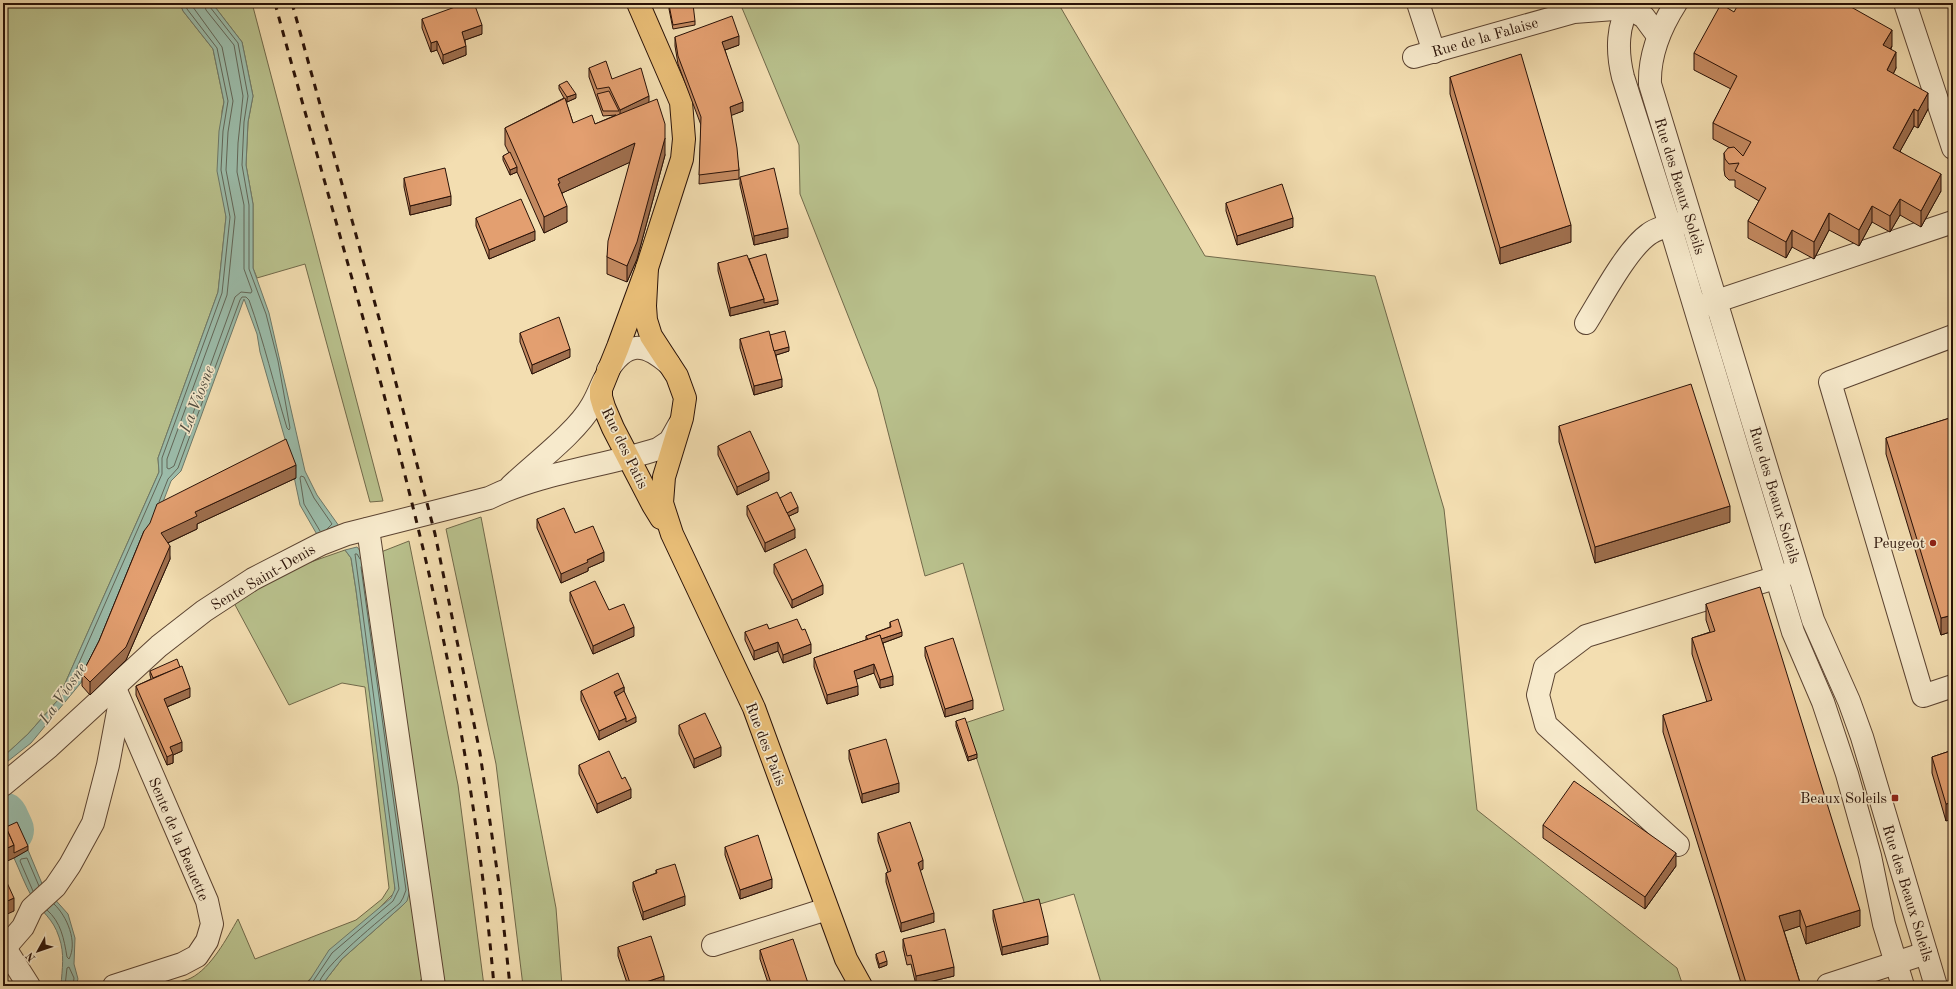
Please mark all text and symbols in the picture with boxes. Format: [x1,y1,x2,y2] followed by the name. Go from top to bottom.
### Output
[1430,16,1540,61] street label: Rue de la Falaise
[1651,116,1707,257] street label: Rue des Beaux Soleils
[177,363,218,436] water label: La Viosne
[598,406,650,492] street label: Rue des Patis
[1746,425,1802,566] street label: Rue des Beaux Soleils
[1873,537,1925,552] place label: Peugeot
[1928,538,1938,548] marker: Peugeot
[209,542,318,614] street label: Sente Saint-Denis
[36,660,91,728] water label: La Viosne
[742,701,787,788] street label: Rue des Patis
[145,776,210,903] street label: Sente de la Beauette
[1800,792,1887,807] place label: Beaux Soleils
[1890,793,1900,803] marker: Beaux Soleils
[1879,823,1935,964] street label: Rue des Beaux Soleils
[18,931,58,971] north arrow
[24,949,38,963] text: N

